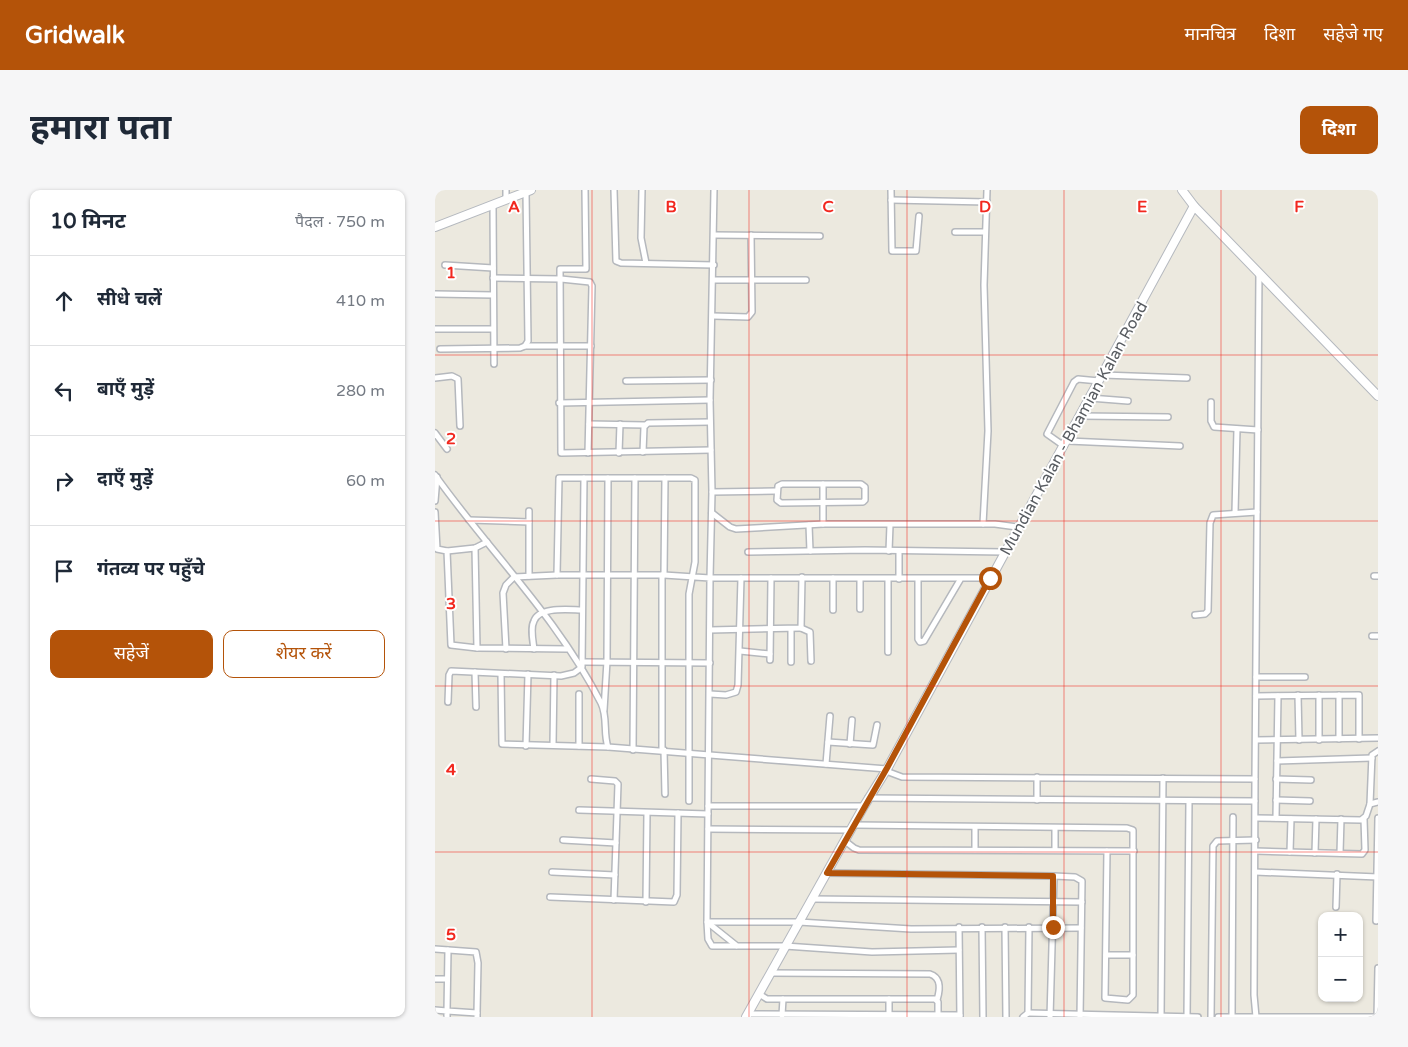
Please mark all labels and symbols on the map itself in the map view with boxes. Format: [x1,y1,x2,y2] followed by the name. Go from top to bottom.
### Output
[508,197,520,217] text: A
[665,197,677,217] text: B
[822,197,834,217] text: C
[979,197,991,217] text: D
[1137,197,1147,217] text: E
[1294,197,1304,217] text: F
[446,263,456,283] text: 1
[996,298,1152,559] street label: Mundian Kalan - Bhamian Kalan Road
[446,429,456,449] text: 2
[979,567,1002,590] route start
[446,594,456,614] text: 3
[446,760,456,780] text: 4
[1042,916,1065,939] route end
[446,925,456,945] text: 5

